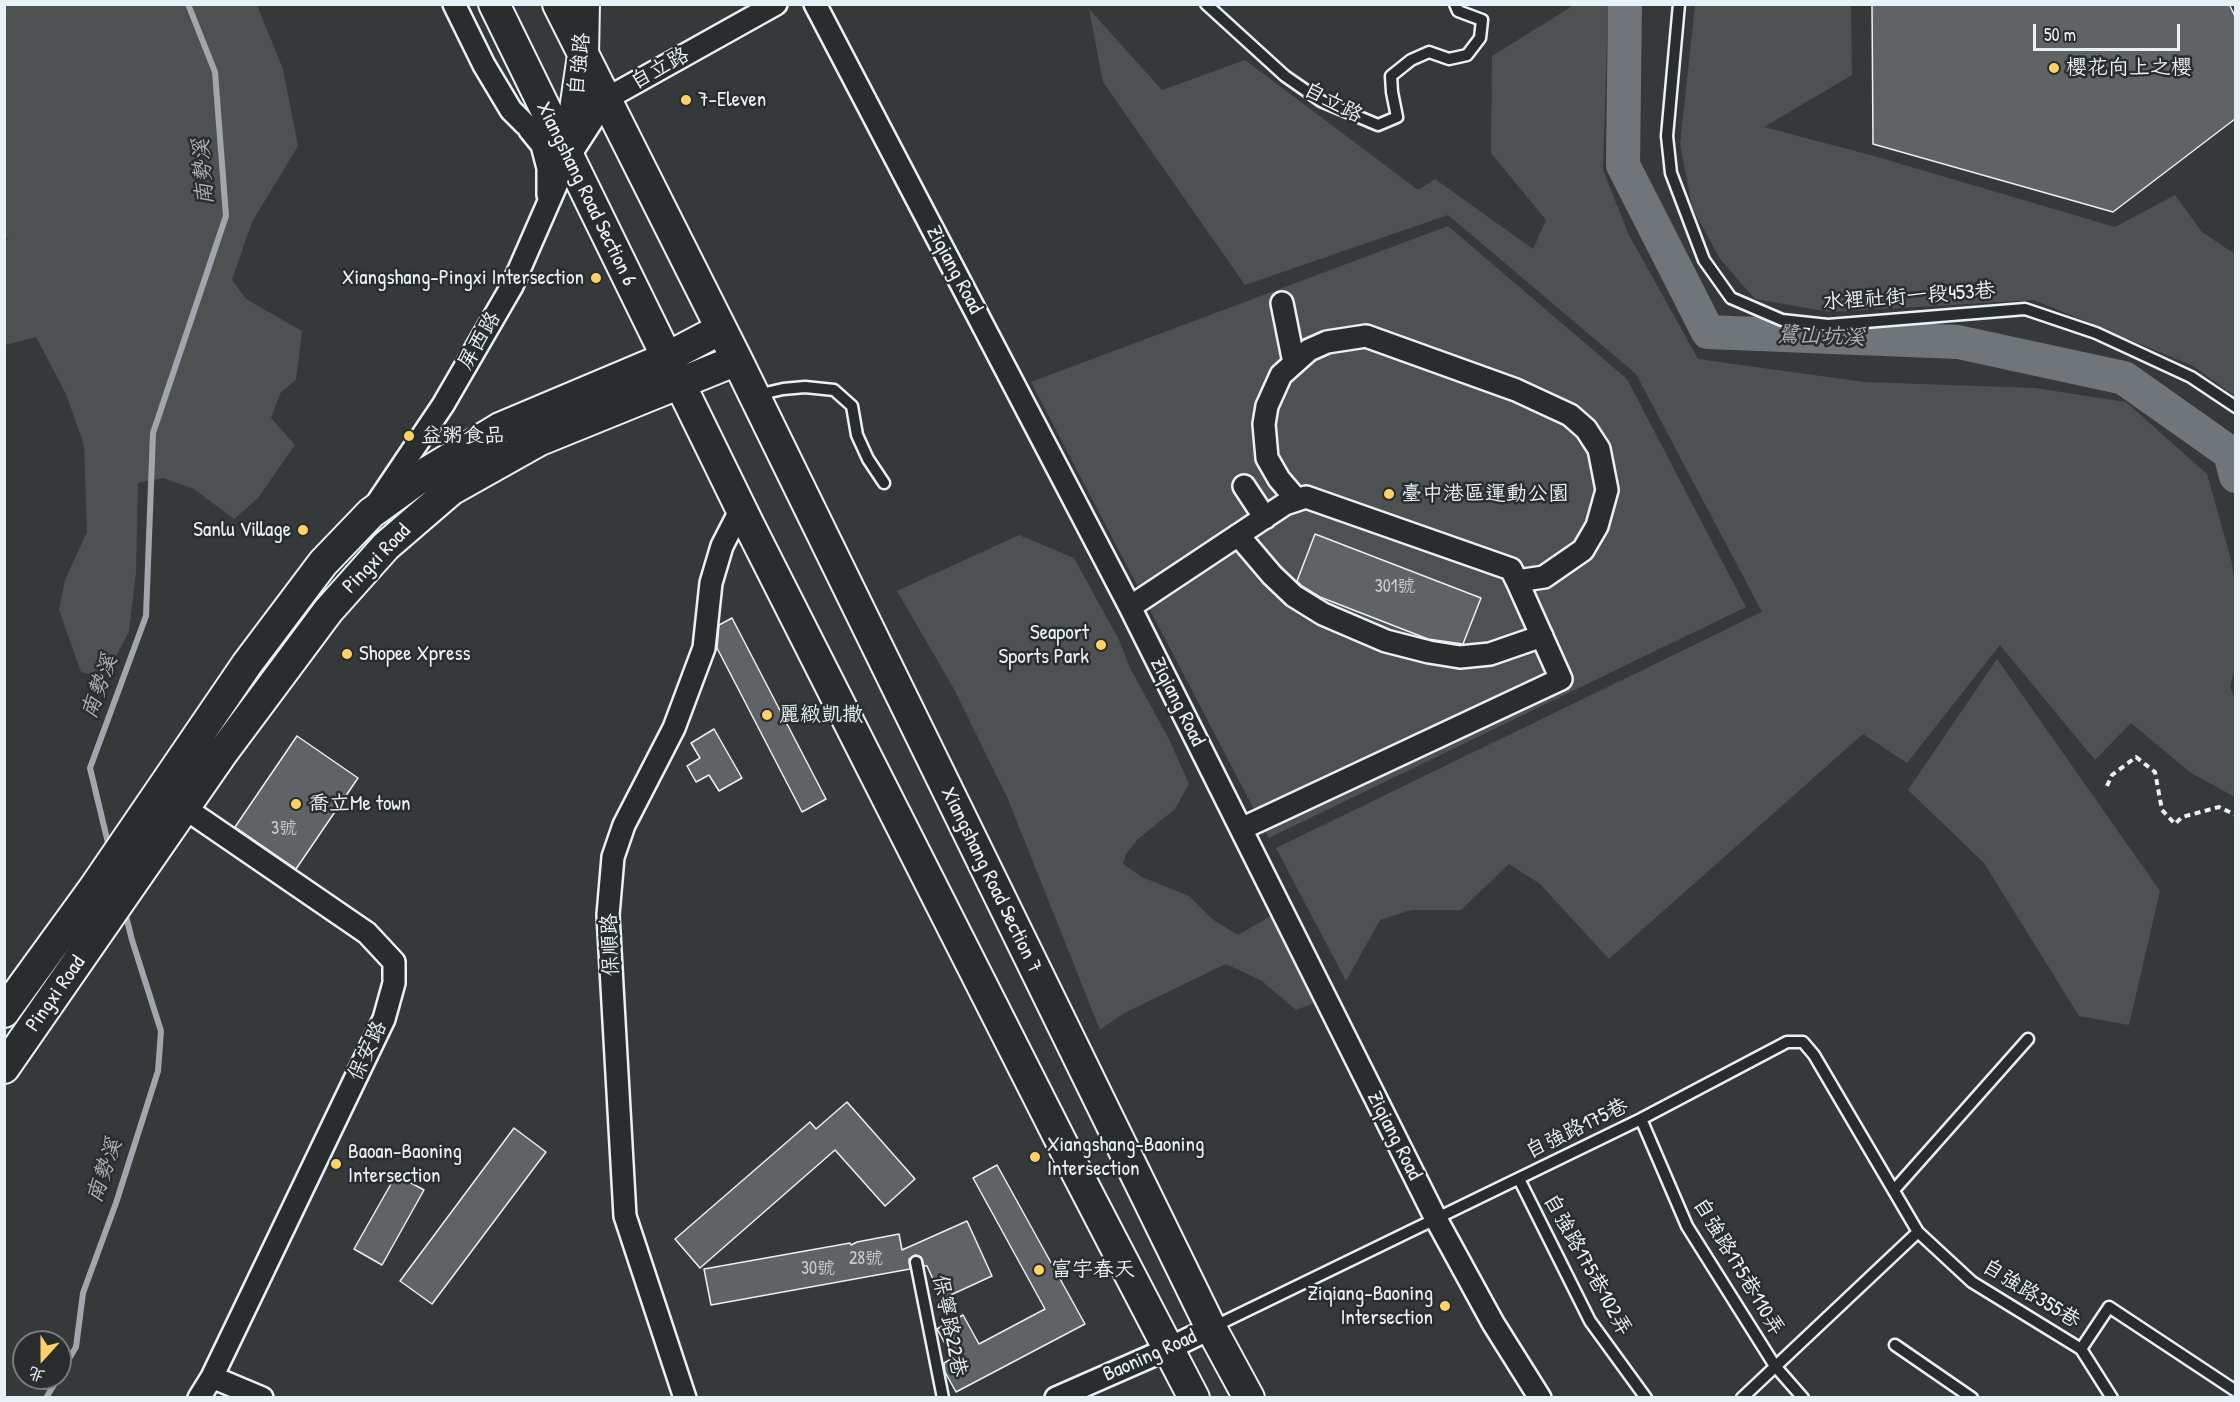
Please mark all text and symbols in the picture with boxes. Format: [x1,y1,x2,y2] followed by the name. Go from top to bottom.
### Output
[2036,12,2183,50] scale bar
[2044,22,2076,47] text: 50 m
[564,31,596,97] street label: 自強路
[626,43,694,95] street label: 自立路
[2066,55,2192,81] place label: 櫻花向上之櫻
[2047,61,2061,75] marker: 櫻花向上之櫻
[1299,77,1367,129] street label: 自立路
[698,87,766,113] place label: 7-Eleven
[679,93,693,107] marker: 7-Eleven
[530,98,642,290] street label: Xiangshang Road Section 6
[189,138,219,206] water label: 南勢溪
[920,222,988,318] street label: Ziqiang Road
[342,265,584,291] place label: Xiangshang-Pingxi Intersection
[589,271,603,285] marker: Xiangshang-Pingxi Intersection
[1822,278,1996,316] street label: 水裡社街一段453巷
[453,307,507,375] street label: 屏西路
[1777,322,1865,352] water label: 鷺山坑溪
[421,423,505,449] place label: 益粥食品
[402,429,416,443] marker: 益粥食品
[1401,481,1569,507] place label: 臺中港區運動公園
[1382,487,1396,501] marker: 臺中港區運動公園
[193,517,291,543] place label: Sanlu Village
[338,519,416,599] street label: Pingxi Road
[296,523,310,537] marker: Sanlu Village
[1375,576,1415,598] house number: 301號
[999,620,1089,670] place label: Seaport Sports Park
[1094,638,1108,652] marker: Seaport Sports Park
[359,641,471,667] place label: Shopee Xpress
[340,647,354,661] marker: Shopee Xpress
[76,651,124,723] water label: 南勢溪
[1144,653,1210,751] street label: Ziqiang Road
[779,702,863,728] place label: 麗緻凱撒
[760,708,774,722] marker: 麗緻凱撒
[935,783,1047,977] street label: Xiangshang Road Section 7
[308,791,411,817] place label: 喬立Me town
[289,797,303,811] marker: 喬立Me town
[271,818,297,840] house number: 3號
[597,913,625,977] street label: 保順路
[21,951,91,1037] street label: Pingxi Road
[343,1017,393,1085] street label: 保安路
[1361,1087,1427,1185] street label: Ziqiang Road
[1522,1093,1632,1165] street label: 自強路175巷
[1047,1132,1204,1182] place label: Xiangshang-Baoning Intersection
[82,1136,128,1206] water label: 南勢溪
[348,1139,462,1189] place label: Baoan-Baoning Intersection
[1028,1150,1042,1164] marker: Xiangshang-Baoning Intersection
[329,1157,343,1171] marker: Baoan-Baoning Intersection
[1537,1189,1637,1341] street label: 自強路175巷102弄
[1687,1193,1789,1341] street label: 自強路175巷110弄
[849,1248,883,1270] house number: 28號
[1977,1254,2085,1334] street label: 自強路355巷
[1051,1257,1135,1283] place label: 富宇春天
[801,1258,835,1280] house number: 30號
[1032,1263,1046,1277] marker: 富宇春天
[927,1273,971,1379] street label: 保寧路22巷
[1307,1281,1433,1331] place label: Ziqiang-Baoning Intersection
[1438,1299,1452,1313] marker: Ziqiang-Baoning Intersection
[1099,1324,1201,1388] street label: Baoning Road
[12,1330,72,1390] north arrow
[25,1362,48,1388] text: 北

